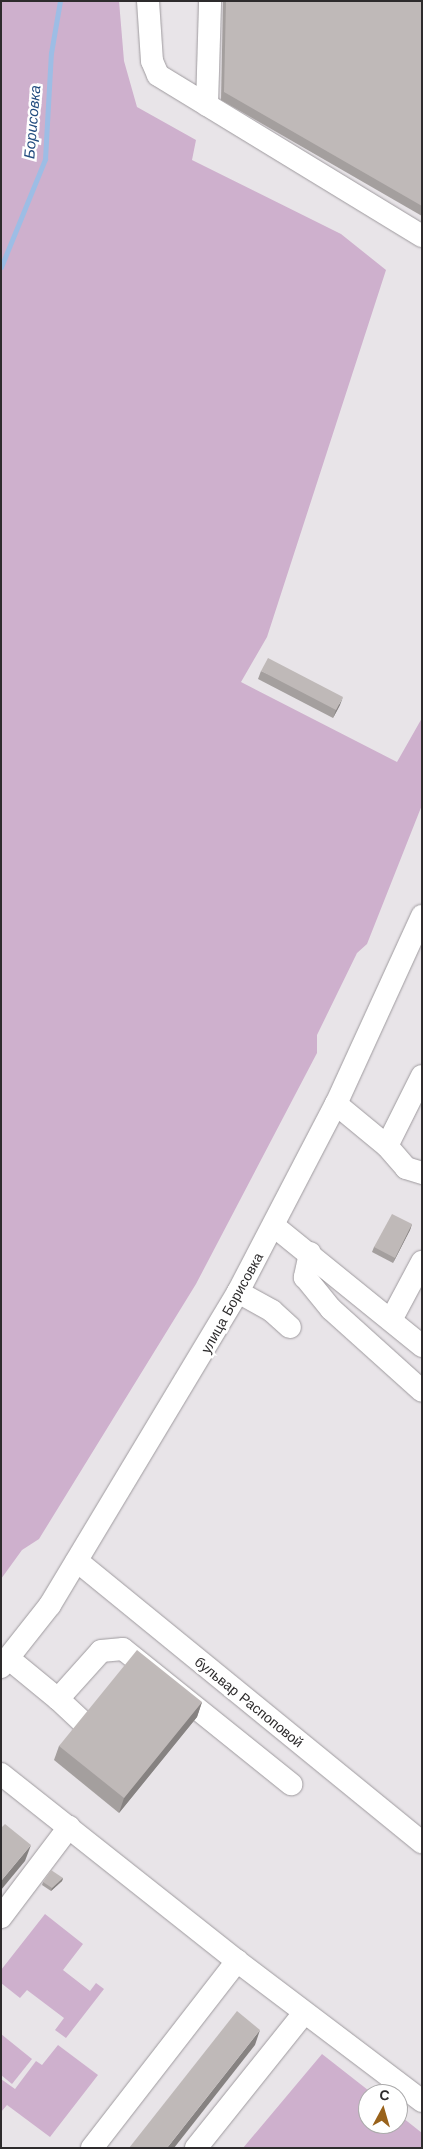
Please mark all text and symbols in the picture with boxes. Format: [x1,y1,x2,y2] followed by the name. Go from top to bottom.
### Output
[21,84,45,160] water label: Борисовка
[197,1250,267,1356] street label: улица Борисовка
[191,1653,307,1751] street label: бульвар Распоповой
[358,2084,408,2134] north arrow
[379,2087,390,2104] text: С

